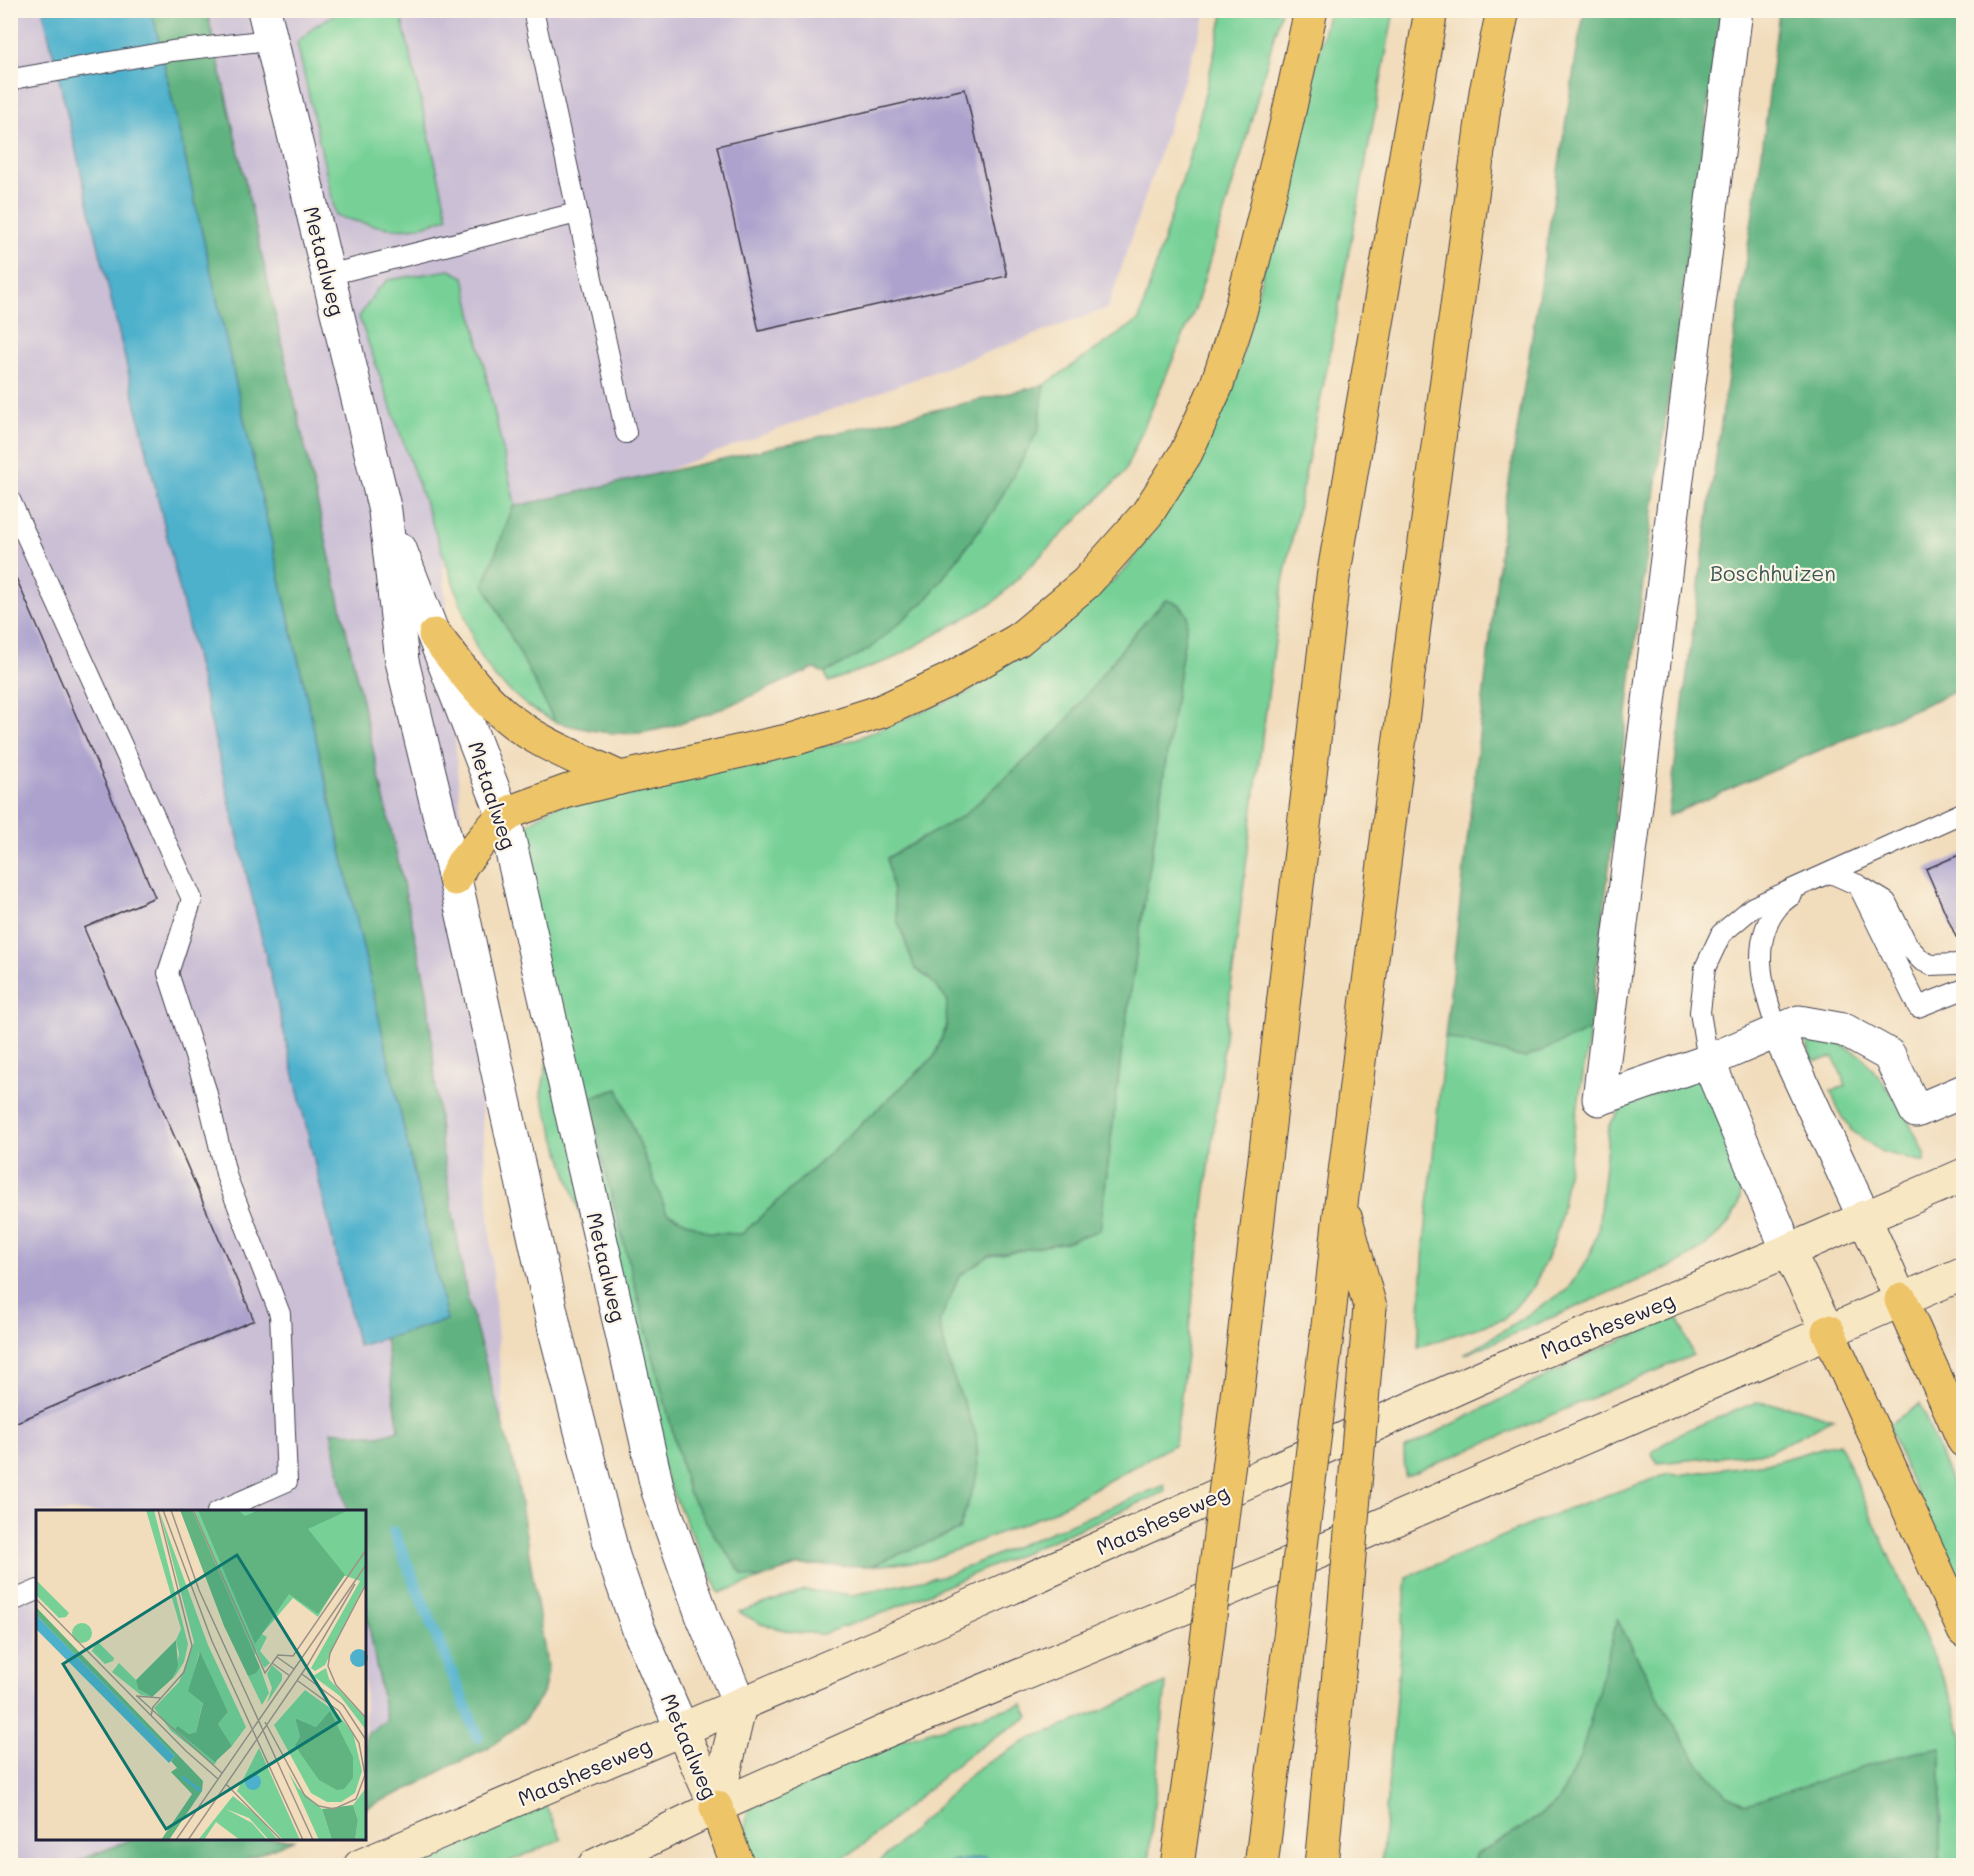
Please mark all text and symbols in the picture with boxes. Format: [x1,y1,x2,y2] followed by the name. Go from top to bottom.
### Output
[298,203,352,319] street label: Metaalweg
[1710,559,1836,586] park label: Boschhuizen
[463,738,523,852] street label: Metaalweg
[581,1209,633,1325] street label: Metaalweg
[1536,1286,1678,1364] street label: Maasheseweg
[1091,1478,1233,1560] street label: Maasheseweg
[36,1510,366,1840] inset map
[656,1689,724,1803] street label: Metaalweg
[513,1731,655,1811] street label: Maasheseweg

